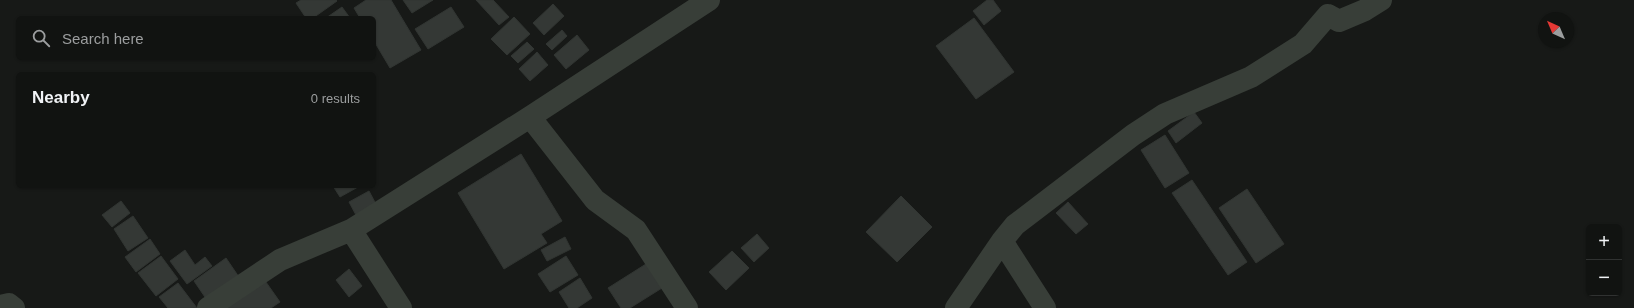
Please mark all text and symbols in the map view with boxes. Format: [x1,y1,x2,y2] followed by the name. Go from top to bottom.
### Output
[1538,12,1574,48] north arrow
[16,16,376,60] search box
[30,27,52,49] icon: search
[62,30,144,47] text: Search here
[32,88,90,107] text: Nearby
[311,91,360,106] text: 0 results
[1586,224,1622,296] map controls
[1586,224,1622,260] button: +
[1586,260,1622,296] button: −

